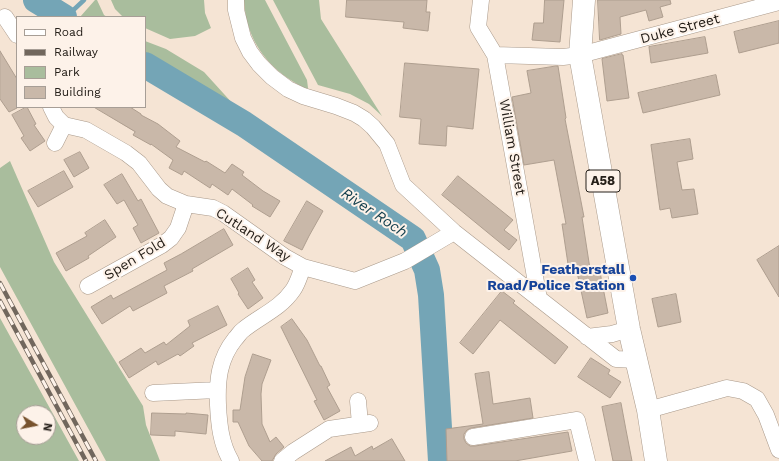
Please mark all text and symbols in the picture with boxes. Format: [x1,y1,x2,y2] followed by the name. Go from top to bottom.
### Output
[639,10,721,48] street label: Duke Street
[16,16,146,108] legend
[54,25,83,39] text: Road
[54,45,98,59] text: Railway
[54,65,80,79] text: Park
[54,85,101,99] text: Building
[495,97,529,197] street label: William Street
[586,170,620,192] road number: A58
[338,184,410,242] water label: River Roch
[212,204,294,266] street label: Cutland Way
[101,234,169,284] street label: Spen Fold
[487,262,625,294] place label: Featherstall Road/Police Station
[628,273,638,283] marker: Featherstall Road/Police Station
[16,405,56,445] north arrow
[40,422,54,432] text: N

